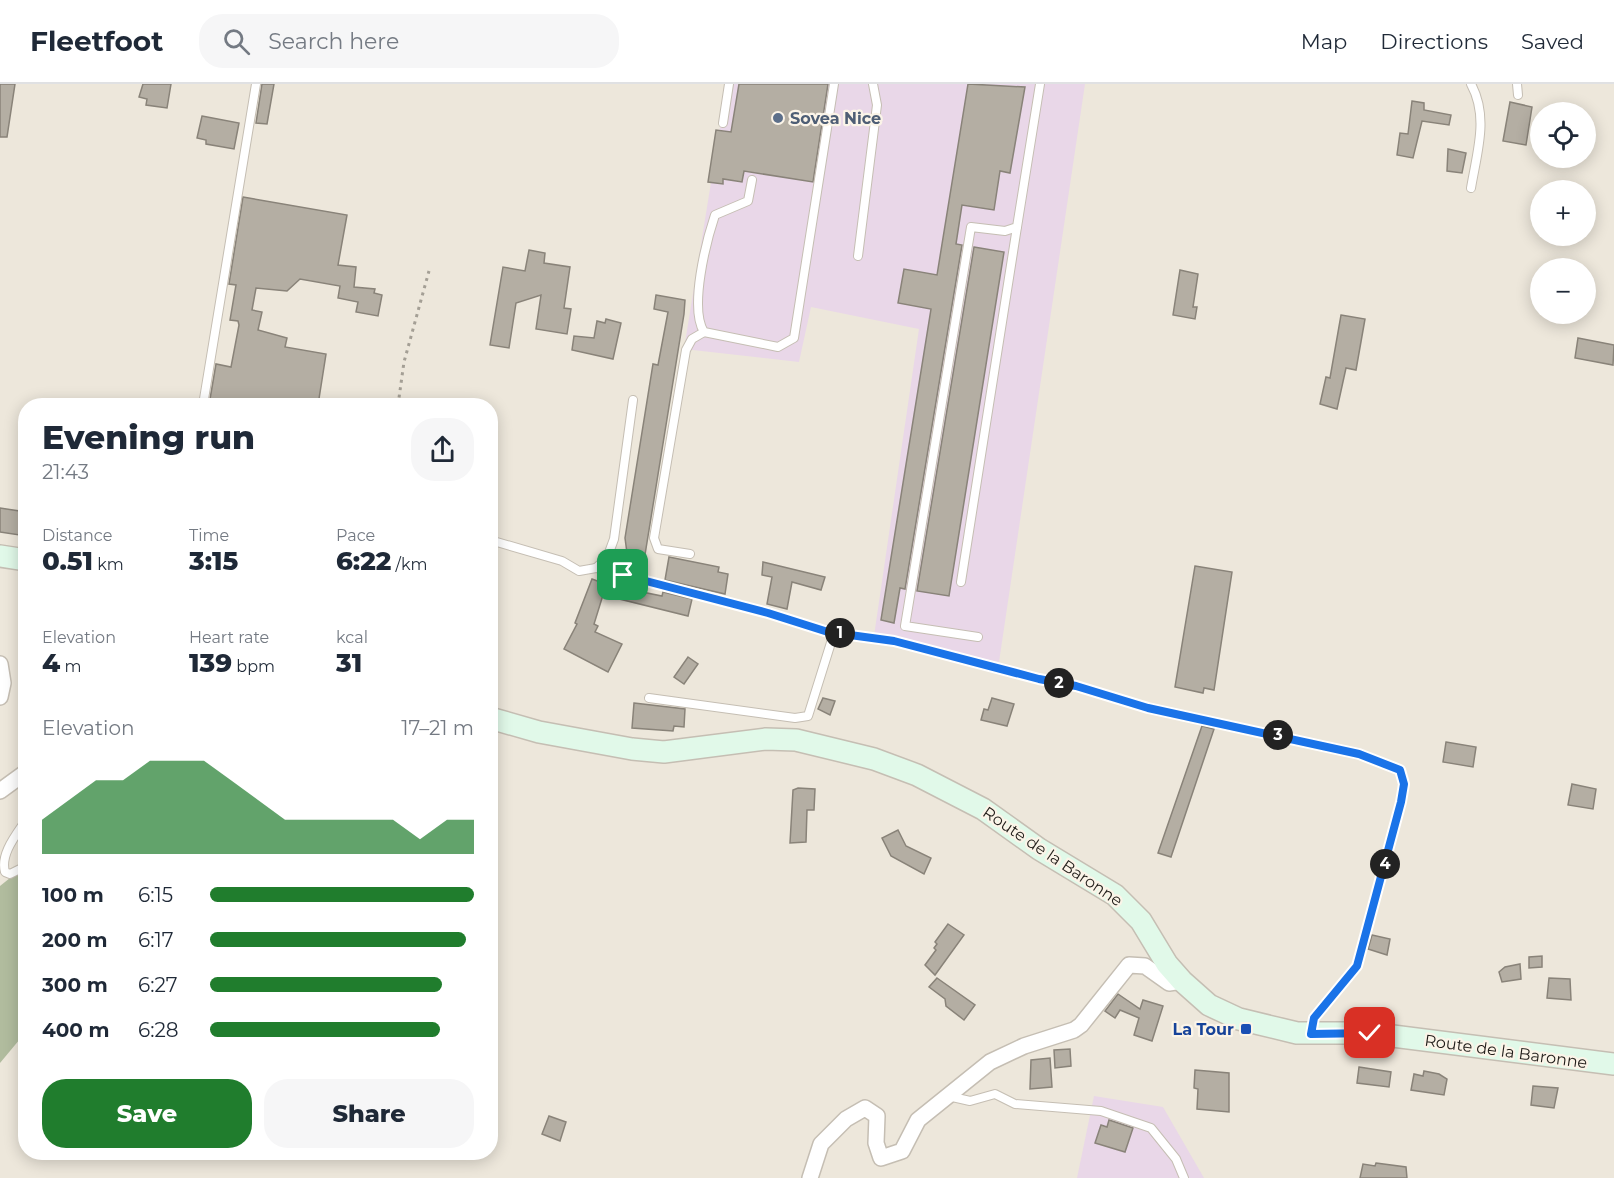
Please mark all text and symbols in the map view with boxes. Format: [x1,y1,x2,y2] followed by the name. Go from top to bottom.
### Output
[199,14,619,68] search box
[30,24,163,58] text: Fleetfoot
[220,25,253,58] icon: search
[268,28,399,55] text: Search here
[1301,29,1347,54] text: Map
[1380,29,1488,54] text: Directions
[1521,29,1584,54] text: Saved
[1530,102,1596,324] map controls
[1530,102,1596,168] button: locate
[790,109,881,128] place label: Sovea Nice
[771,111,785,125] marker: Sovea Nice
[1530,180,1596,246] button: +
[1530,258,1596,324] button: −
[42,417,255,457] text: Evening run
[411,418,474,481] button: share
[42,460,89,484] text: 21:43
[42,526,112,545] text: Distance
[189,526,229,545] text: Time
[336,526,375,545] text: Pace
[42,545,93,577] text: 0.51
[189,545,238,577] text: 3:15
[336,545,391,577] text: 6:22
[597,549,648,600] pin
[93,555,124,574] text: km
[391,555,427,574] text: /km
[606,558,639,591] icon: arrive
[825,618,855,648] pin: 1
[837,623,843,642] text: 1
[42,628,116,647] text: Elevation
[189,628,269,647] text: Heart rate
[336,628,368,647] text: kcal
[42,647,60,679] text: 4
[189,647,232,679] text: 139
[336,647,362,679] text: 31
[60,657,81,676] text: m
[232,657,275,676] text: bpm
[1044,668,1074,698] pin: 2
[1054,673,1064,692] text: 2
[42,716,134,740] text: Elevation
[401,716,474,740] text: 17–21 m
[1263,720,1293,750] pin: 3
[1273,725,1283,744] text: 3
[979,803,1126,910] street label: Route de la Baronne
[1370,849,1400,879] pin: 4
[1379,854,1391,873] text: 4
[42,883,104,907] text: 100 m
[138,883,173,907] text: 6:15
[42,928,108,952] text: 200 m
[138,928,173,952] text: 6:17
[42,973,108,997] text: 300 m
[138,973,178,997] text: 6:27
[1344,1007,1395,1058] pin
[1353,1016,1386,1049] icon: check
[42,1018,110,1042] text: 400 m
[138,1018,179,1042] text: 6:28
[1172,1020,1234,1039] place label: La Tour
[1239,1022,1253,1036] marker: La Tour
[1423,1031,1589,1072] street label: Route de la Baronne
[42,1079,252,1148] button: Save
[264,1079,474,1148] button: Share

